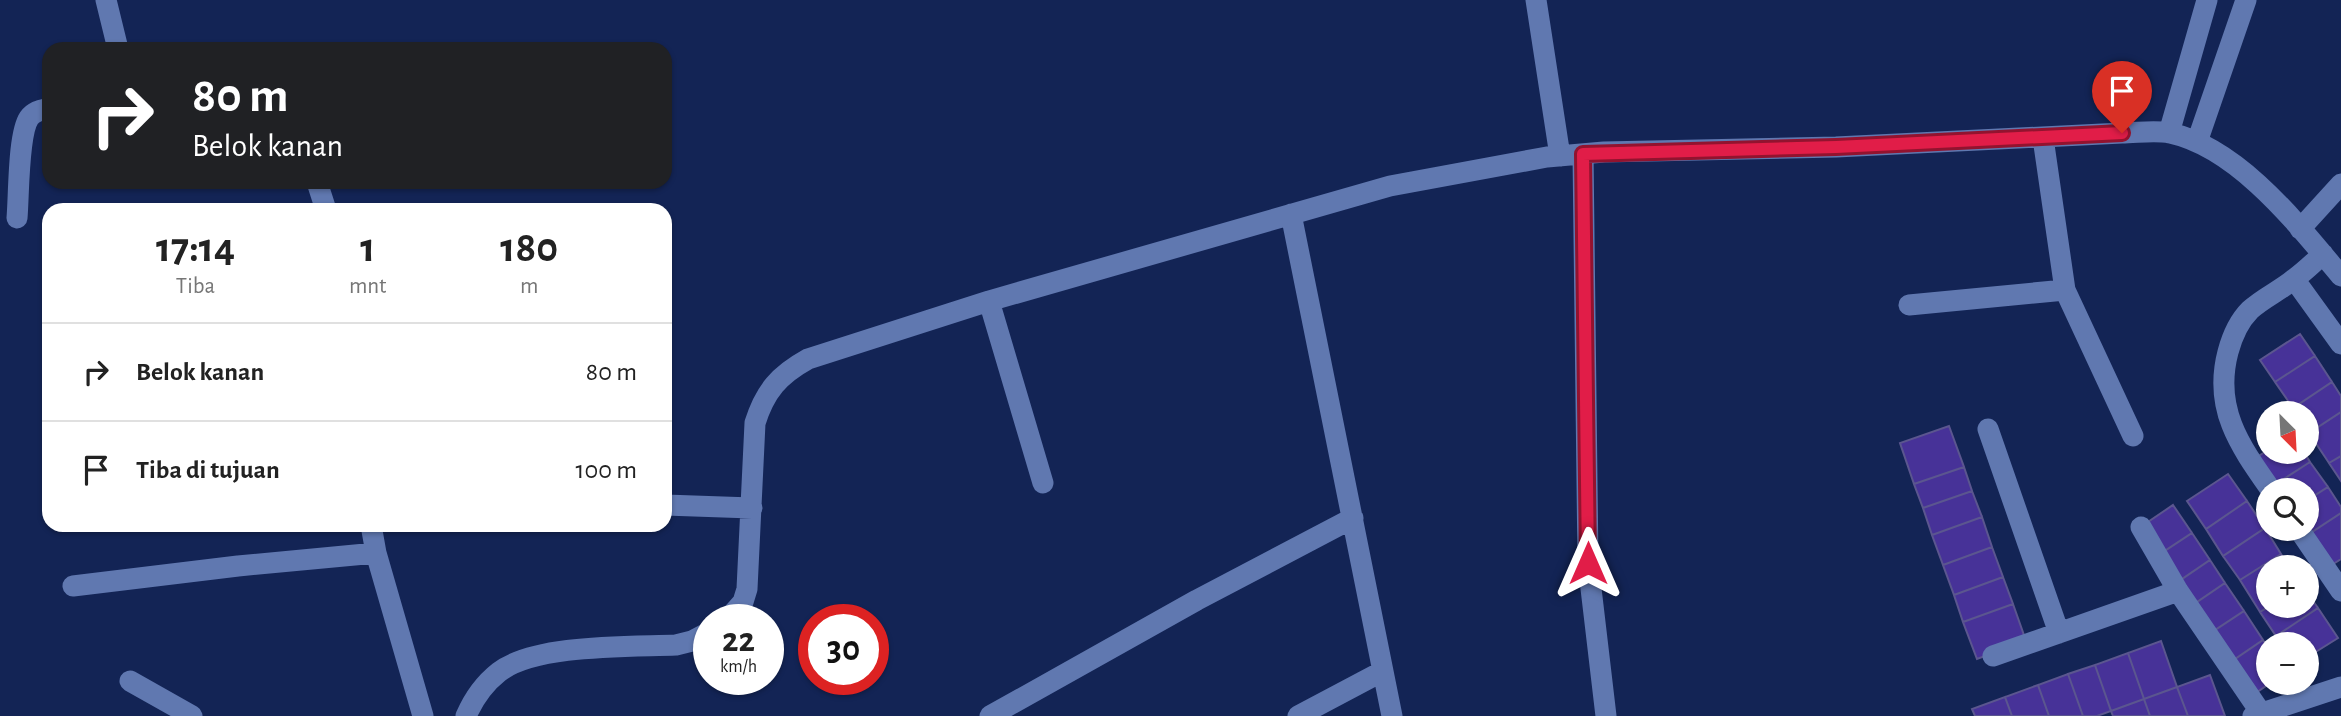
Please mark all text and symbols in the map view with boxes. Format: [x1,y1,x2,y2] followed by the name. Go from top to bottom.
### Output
[2092,61,2152,133] pin
[77,70,168,161] icon: right
[192,72,289,121] text: 80 m
[2103,72,2141,110] icon: arrive
[192,130,343,162] text: Belok kanan
[156,227,235,269] text: 17:14
[360,227,375,269] text: 1
[500,227,558,269] text: 180
[176,275,215,298] text: Tiba
[349,275,386,298] text: mnt
[520,275,538,298] text: m
[77,353,115,391] icon: right
[136,359,264,385] text: Belok kanan
[586,359,637,385] text: 80 m
[2256,401,2319,464] north arrow
[2256,401,2319,695] map controls
[77,451,115,489] icon: arrive
[136,457,280,483] text: Tiba di tujuan
[576,457,637,483] text: 100 m
[2256,478,2319,541] button: search
[1551,526,1625,600] position arrow
[2256,555,2319,618] button: +
[798,604,889,695] speed limit sign: 30
[722,623,755,658] text: 22
[2256,632,2319,695] button: −
[720,658,757,676] text: km/h

